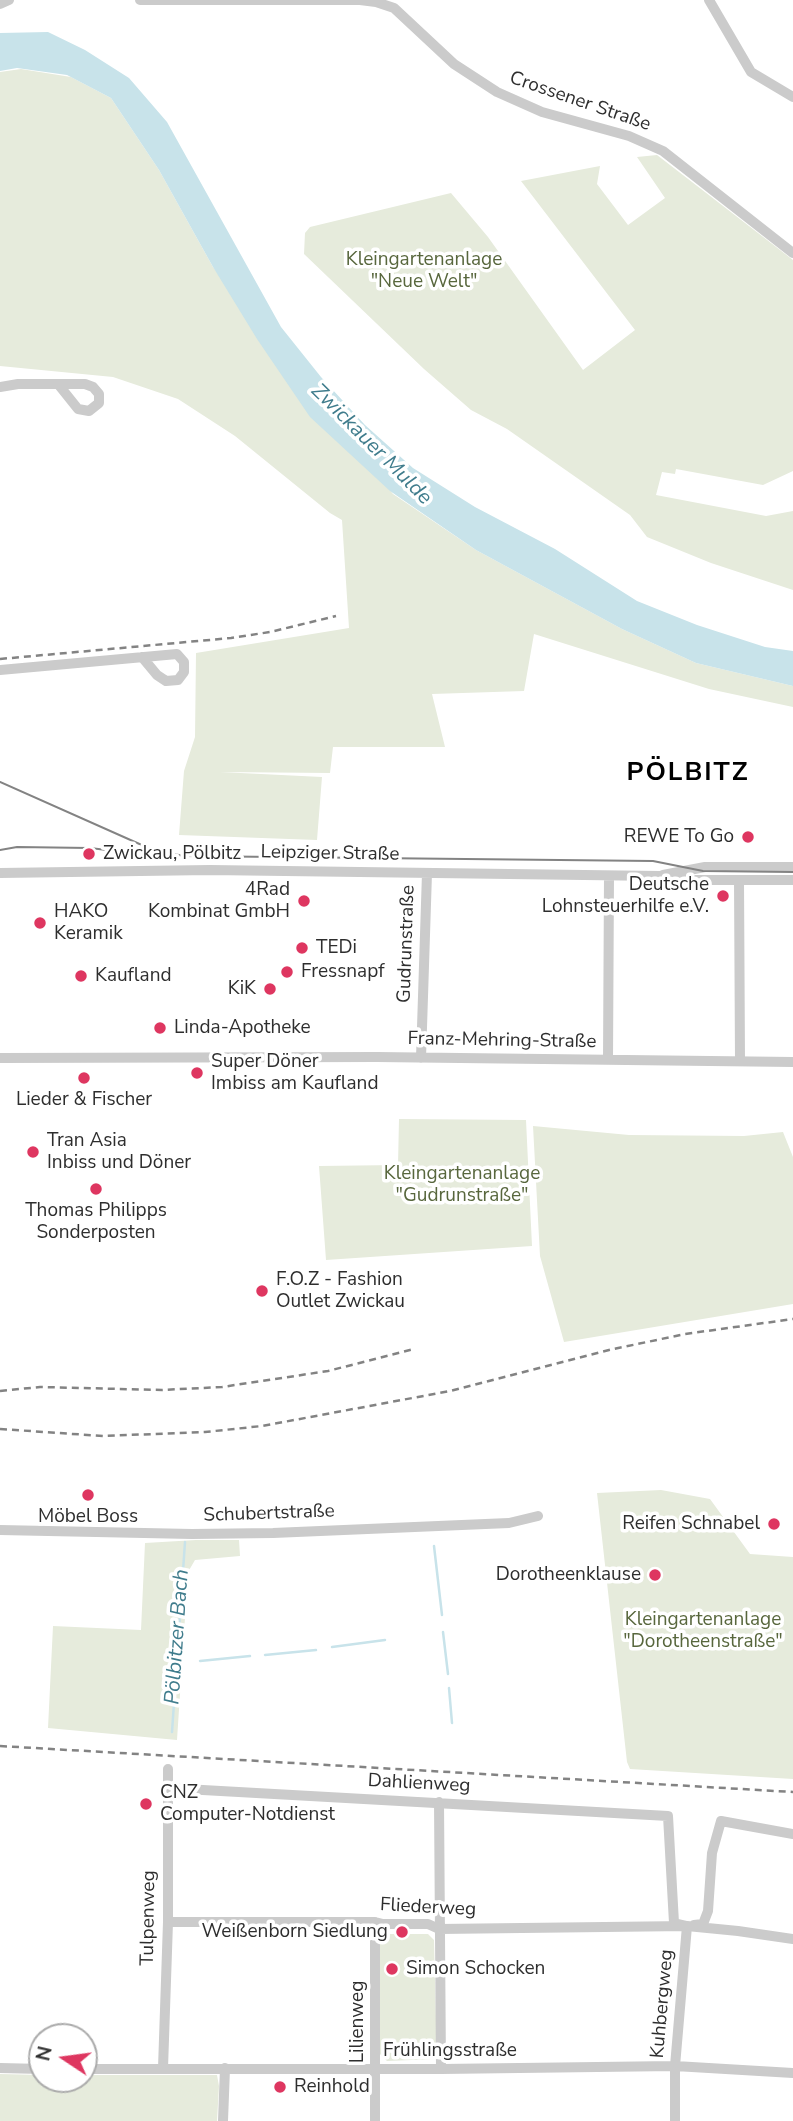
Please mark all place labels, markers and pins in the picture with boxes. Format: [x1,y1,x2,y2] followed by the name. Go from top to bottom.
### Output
[624,826,734,848] place label: REWE To Go
[740,829,756,845] marker: REWE To Go
[103,843,241,865] place label: Zwickau, Pölbitz
[81,846,97,862] marker: Zwickau, Pölbitz
[542,874,709,918] place label: Deutsche Lohnsteuerhilfe e.V.
[148,879,290,923] place label: 4Rad Kombinat GmbH
[715,888,731,904] marker: Deutsche Lohnsteuerhilfe e.V.
[296,893,312,909] marker: 4Rad Kombinat GmbH
[54,901,123,945] place label: HAKO Keramik
[32,915,48,931] marker: HAKO Keramik
[316,937,357,959] place label: TEDi
[294,940,310,956] marker: TEDi
[301,961,384,983] place label: Fressnapf
[279,964,295,980] marker: Fressnapf
[95,965,171,987] place label: Kaufland
[73,968,89,984] marker: Kaufland
[228,978,256,1000] place label: KiK
[262,981,278,997] marker: KiK
[174,1017,311,1039] place label: Linda-Apotheke
[152,1020,168,1036] marker: Linda-Apotheke
[211,1051,378,1095] place label: Super Döner Imbiss am Kaufland
[189,1065,205,1081] marker: Super Döner Imbiss am Kaufland
[76,1070,92,1086] marker: Lieder & Fischer
[16,1089,152,1111] place label: Lieder & Fischer
[47,1130,191,1174] place label: Tran Asia Inbiss und Döner
[25,1144,41,1160] marker: Tran Asia Inbiss und Döner
[88,1181,104,1197] marker: Thomas Philipps Sonderposten
[25,1200,167,1244] place label: Thomas Philipps Sonderposten
[276,1269,405,1313] place label: F.O.Z - Fashion Outlet Zwickau
[254,1283,270,1299] marker: F.O.Z - Fashion Outlet Zwickau
[80,1487,96,1503] marker: Möbel Boss
[38,1506,138,1528] place label: Möbel Boss
[622,1513,760,1535] place label: Reifen Schnabel
[766,1516,782,1532] marker: Reifen Schnabel
[496,1564,641,1586] place label: Dorotheenklause
[647,1567,663,1583] marker: Dorotheenklause
[160,1782,335,1826] place label: CNZ Computer-Notdienst
[138,1796,154,1812] marker: CNZ Computer-Notdienst
[201,1921,388,1943] place label: Weißenborn Siedlung
[394,1924,410,1940] marker: Weißenborn Siedlung
[406,1958,545,1980] place label: Simon Schocken
[384,1961,400,1977] marker: Simon Schocken
[294,2076,370,2098] place label: Reinhold
[272,2079,288,2095] marker: Reinhold

